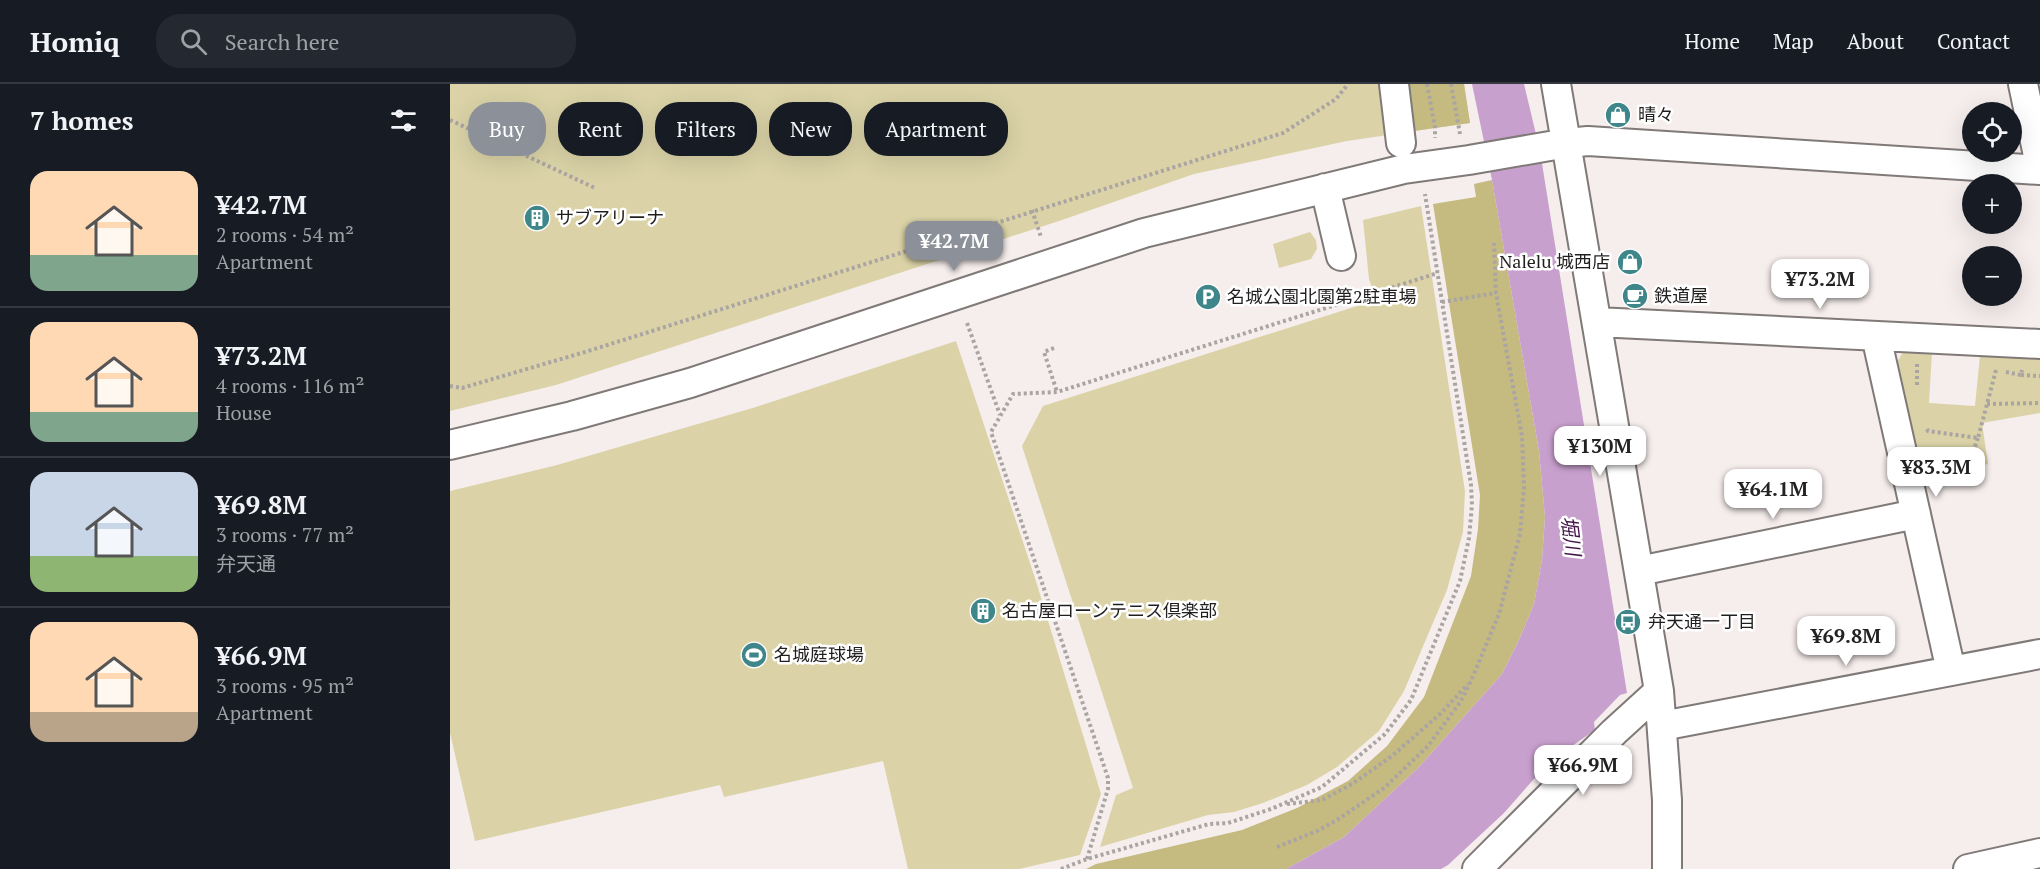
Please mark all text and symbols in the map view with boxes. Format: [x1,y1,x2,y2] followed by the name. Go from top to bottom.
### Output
[156,14,576,68] search box
[30,23,120,60] text: Homiq
[177,25,210,58] icon: search
[225,27,339,56] text: Search here
[1684,27,1740,55] text: Home
[1773,27,1814,55] text: Map
[1847,27,1904,55] text: About
[1937,27,2010,55] text: Contact
[1603,100,1633,130] shop icon: 晴々
[468,102,546,156] chip: Buy
[558,102,643,156] chip: Rent
[655,102,757,156] chip: Filters
[769,102,852,156] chip: New
[864,102,1008,156] chip: Apartment
[1638,102,1674,126] place label: 晴々
[1962,102,2022,306] map controls
[1962,102,2022,162] button: locate
[30,103,134,137] text: 7 homes
[387,104,420,137] icon: filters
[1962,174,2022,234] button: +
[216,187,307,221] text: ¥42.7M
[78,195,150,267] icon: home
[522,203,552,233] building icon: サブアリーナ
[556,205,664,229] place label: サブアリーナ
[216,221,354,248] text: 2 rooms · 54 m²
[905,221,1003,272] pin: ¥42.7M
[919,227,989,254] text: ¥42.7M
[1962,246,2022,306] button: −
[1615,247,1645,277] shop icon: Nalelu 城西店
[216,248,313,275] text: Apartment
[1499,249,1610,273] place label: Nalelu 城西店
[1771,259,1869,310] pin: ¥73.2M
[1785,265,1855,292] text: ¥73.2M
[1620,281,1650,311] cafe icon: 鉄道屋
[1193,282,1223,312] parking icon: 名城公園北園第2駐車場
[1654,283,1708,307] place label: 鉄道屋
[1227,284,1417,308] place label: 名城公園北園第2駐車場
[216,338,307,372] text: ¥73.2M
[78,346,150,418] icon: home
[216,372,364,399] text: 4 rooms · 116 m²
[216,399,272,426] text: House
[1558,426,1642,477] pin: ¥130M
[1568,432,1632,459] text: ¥130M
[1887,447,1985,498] pin: ¥83.3M
[1901,453,1971,480] text: ¥83.3M
[1724,469,1822,520] pin: ¥64.1M
[1738,475,1808,502] text: ¥64.1M
[216,487,307,521] text: ¥69.8M
[78,496,150,568] icon: home
[1556,514,1588,559] water label: 堀川
[216,521,354,548] text: 3 rooms · 77 m²
[216,550,276,577] text: 弁天通
[968,596,998,626] building icon: 名古屋ローンテニス倶楽部
[1002,598,1217,622] place label: 名古屋ローンテニス倶楽部
[1613,607,1643,637] bus stop icon: 弁天通一丁目
[1648,609,1756,633] place label: 弁天通一丁目
[1797,616,1895,667] pin: ¥69.8M
[1811,622,1881,649] text: ¥69.8M
[216,638,307,672] text: ¥66.9M
[739,640,769,670] sports icon: 名城庭球場
[774,642,864,666] place label: 名城庭球場
[78,646,150,718] icon: home
[216,672,354,699] text: 3 rooms · 95 m²
[216,699,313,726] text: Apartment
[1534,745,1632,796] pin: ¥66.9M
[1548,751,1618,778] text: ¥66.9M

